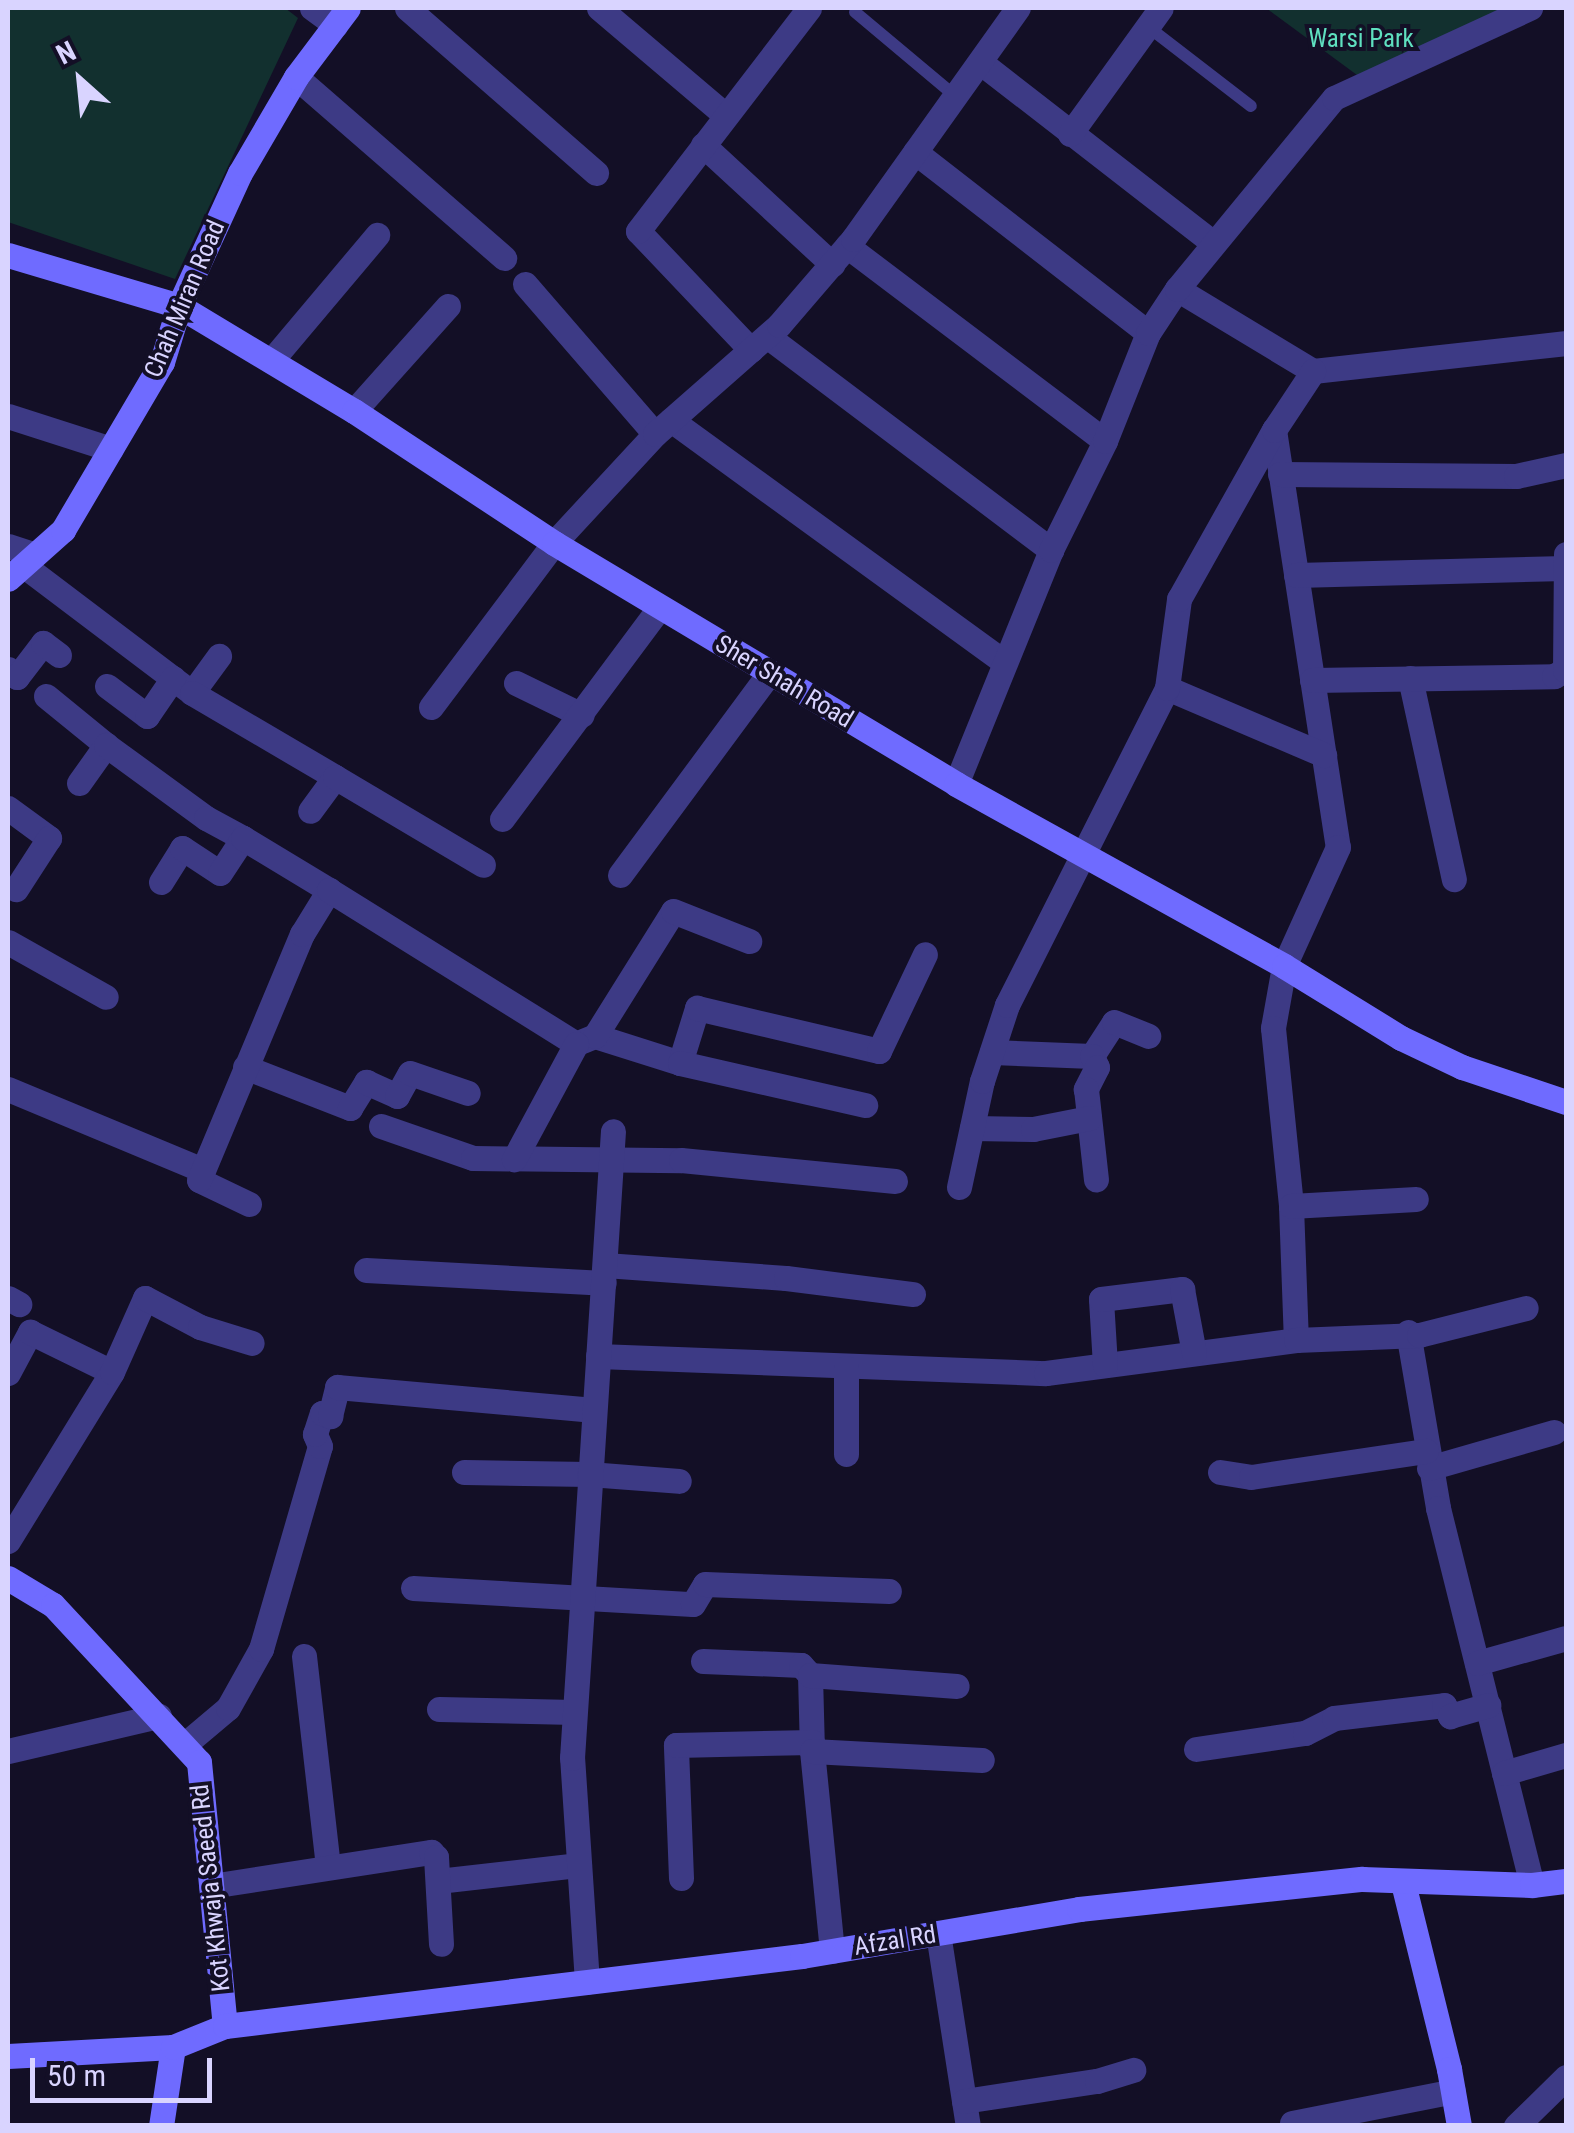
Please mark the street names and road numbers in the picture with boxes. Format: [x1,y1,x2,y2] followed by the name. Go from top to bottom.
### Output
[138,216,232,382] street label: Chah Miran Road
[710,629,858,735] street label: Sher Shah Road
[185,1783,237,1993] street label: Kot Khwaja Saeed Rd
[852,1920,938,1962] street label: Afzal Rd

